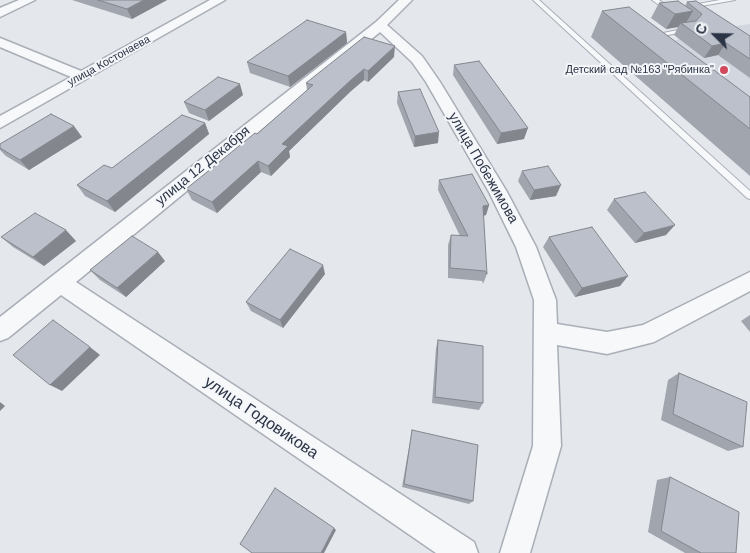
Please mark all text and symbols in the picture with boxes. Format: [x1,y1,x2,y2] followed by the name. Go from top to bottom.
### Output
[690,10,740,60] north arrow
[692,21,711,37] text: С
[65,33,153,89] street label: улица Костонаева
[565,63,714,77] place label: Детский сад №163 "Рябинка"
[718,64,730,76] marker: Детский сад №163 "Рябинка"
[444,110,522,226] street label: улица Побежимова
[152,123,254,209] street label: улица 12 Декабря
[200,373,322,463] street label: улица Годовикова

